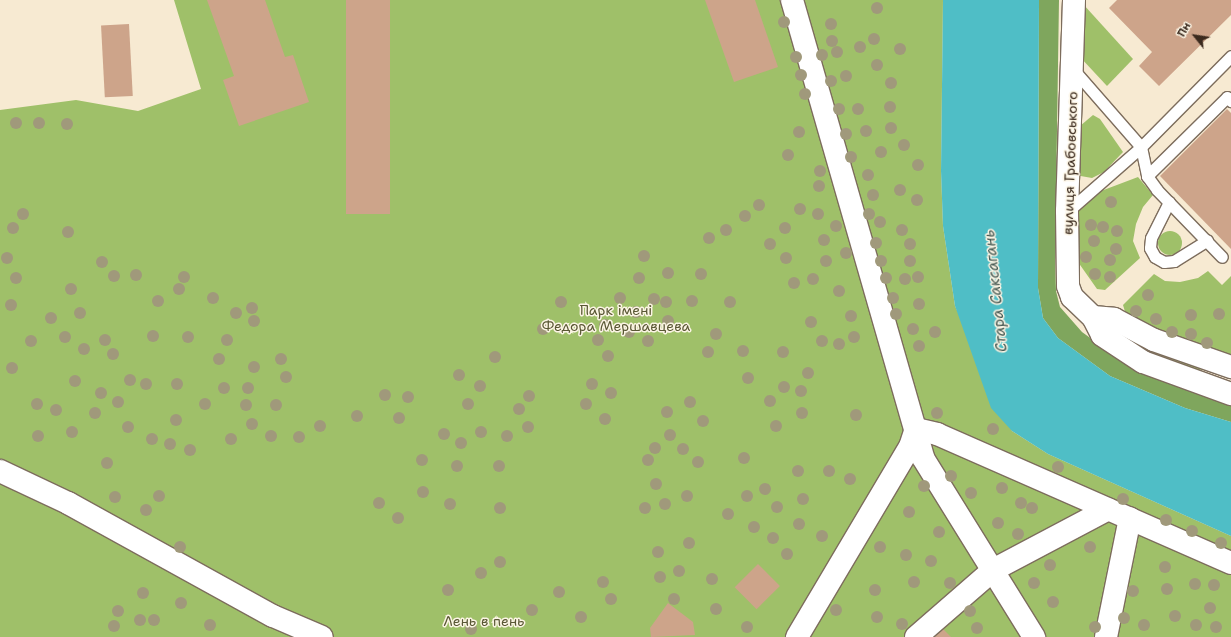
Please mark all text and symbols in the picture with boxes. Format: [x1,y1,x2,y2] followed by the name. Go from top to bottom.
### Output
[1175,16,1215,56] north arrow
[1174,20,1194,40] text: Пн
[1059,91,1081,235] street label: вулиця Грабовського
[981,229,1011,353] water label: Стара Саксагань
[542,302,690,334] park label: Парк імені Федора Мершавцева
[444,613,524,629] park label: Лень в пень

